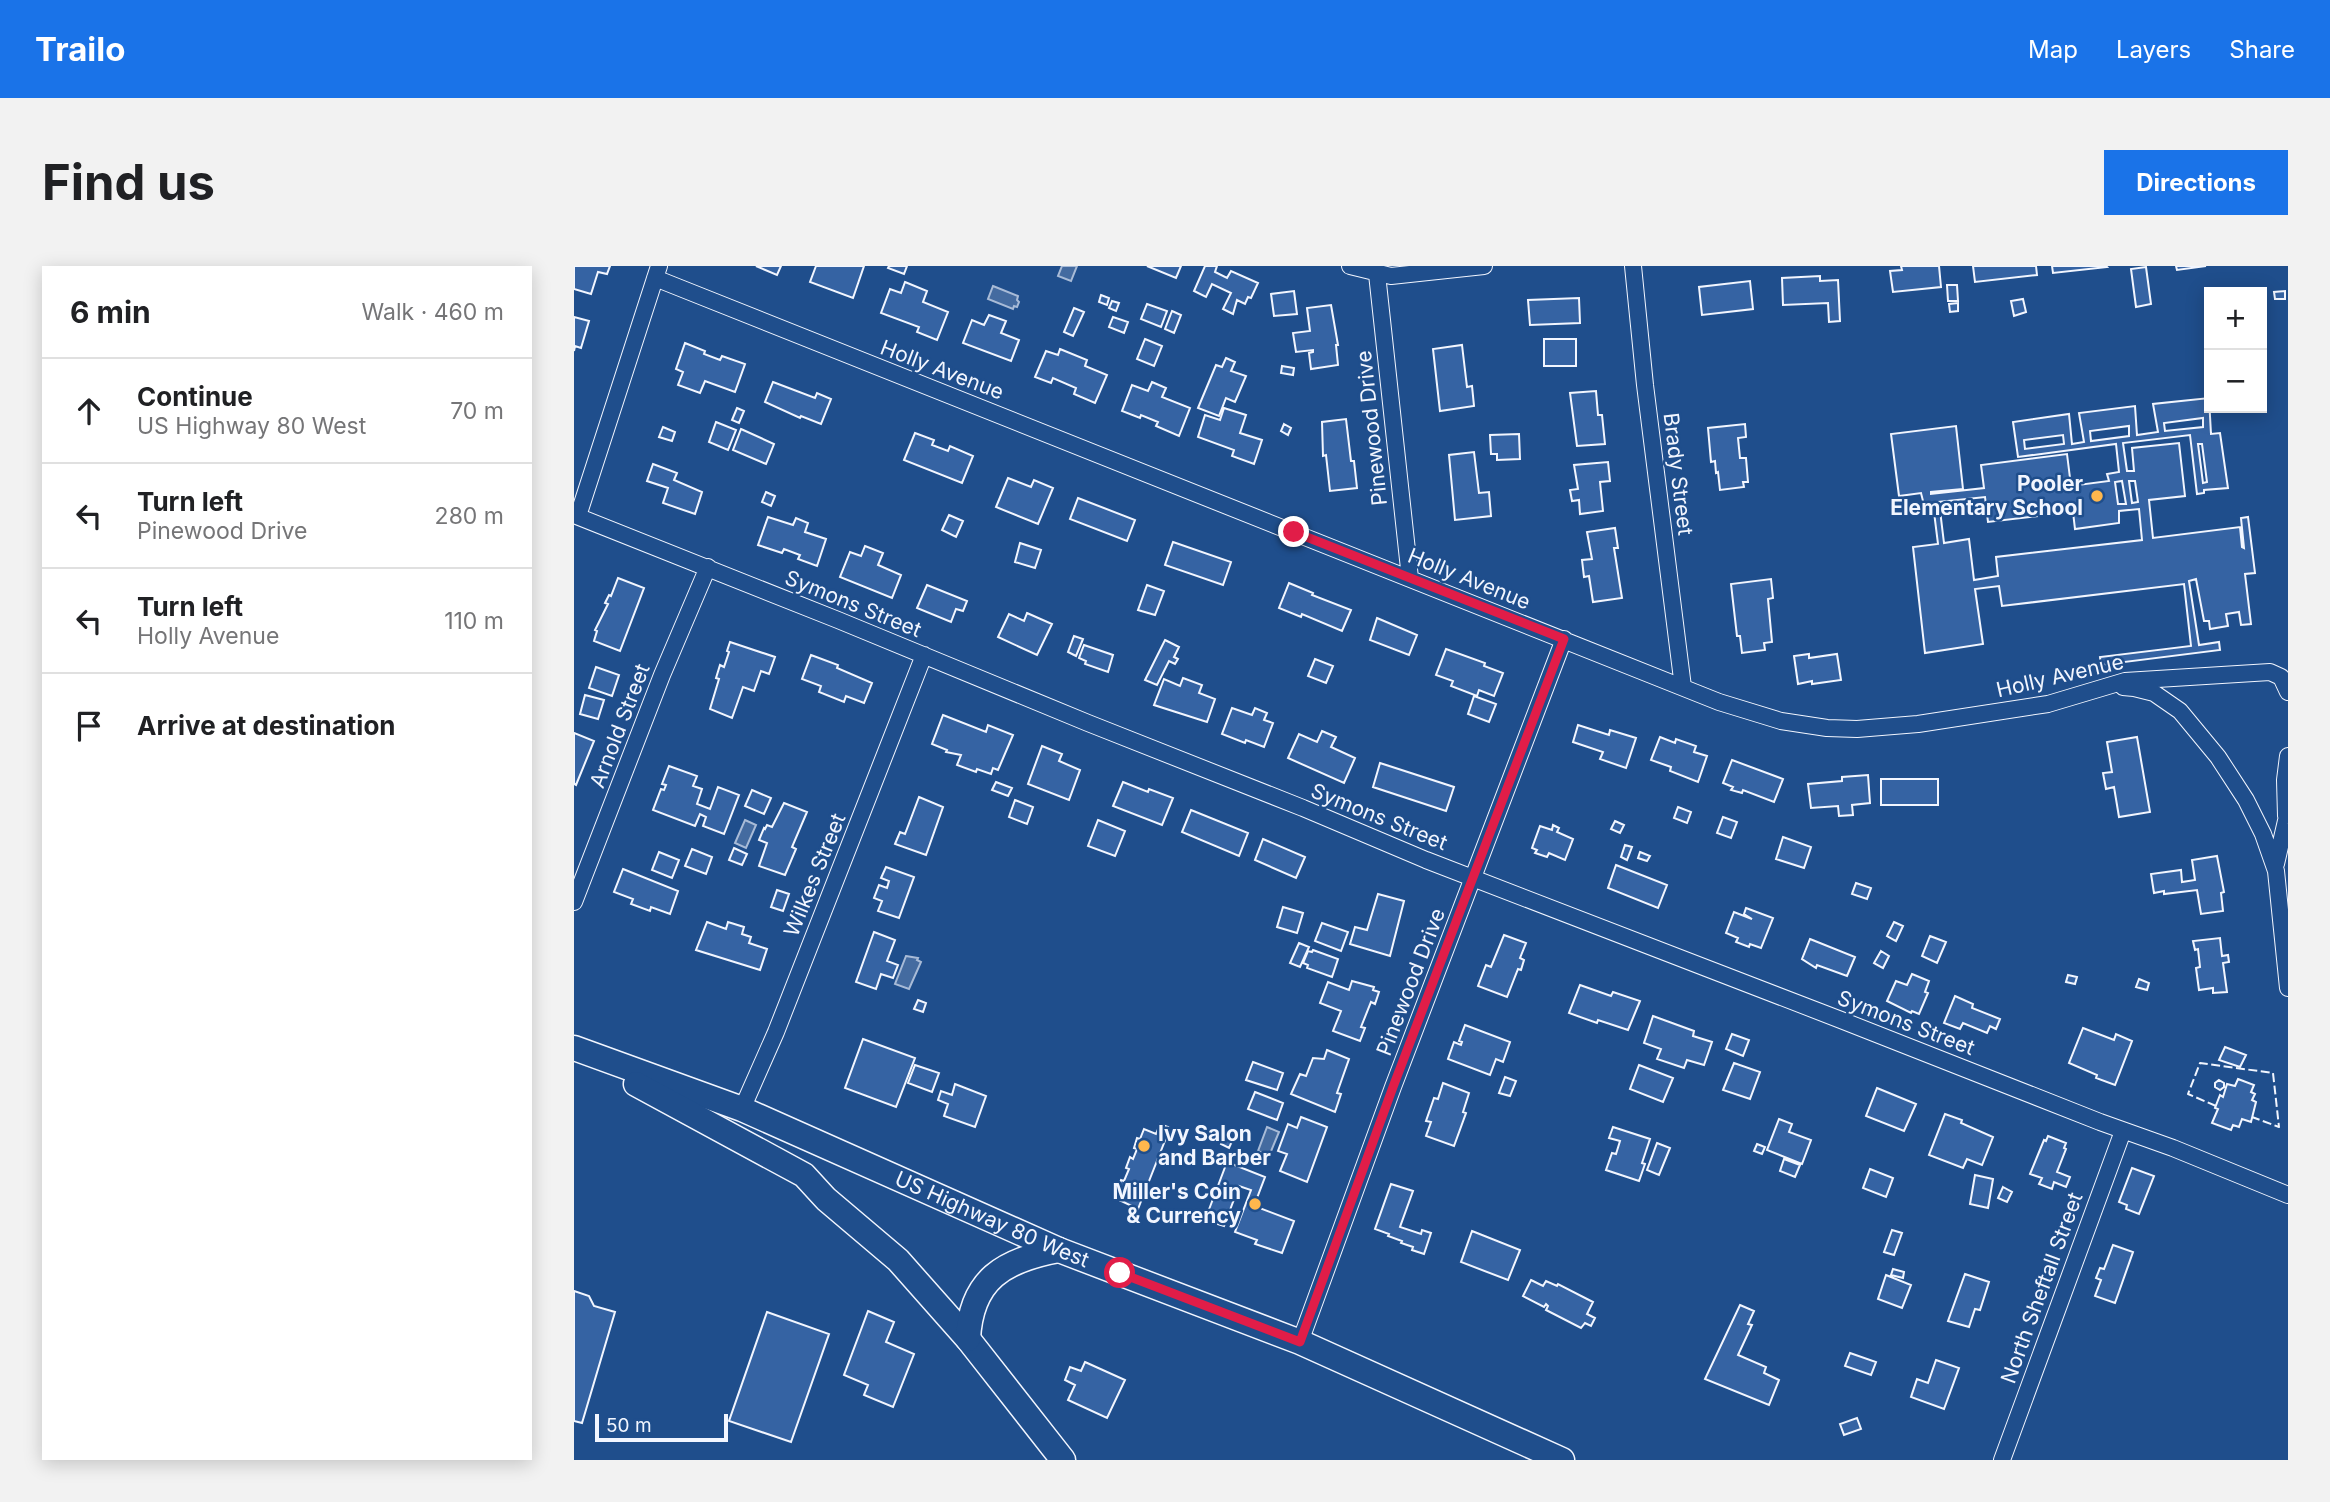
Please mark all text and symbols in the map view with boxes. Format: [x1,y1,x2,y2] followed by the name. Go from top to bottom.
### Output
[35,29,125,69] text: Trailo
[2028,35,2078,64] text: Map
[2116,35,2191,64] text: Layers
[2229,35,2295,64] text: Share
[2104,150,2288,215] button: Directions
[42,153,215,212] text: Find us
[2204,287,2267,413] map controls
[2204,287,2267,350] button: +
[70,294,151,330] text: 6 min
[362,298,504,326] text: Walk · 460 m
[877,335,1007,404] street label: Holly Avenue
[1351,349,1392,507] street label: Pinewood Drive
[2204,350,2267,413] button: −
[137,381,253,412] text: Continue
[70,392,108,430] icon: ahead
[450,397,504,425] text: 70 m
[1659,411,1698,537] street label: Brady Street
[137,412,366,440] text: US Highway 80 West
[1890,471,2083,520] place label: Pooler Elementary School
[137,486,243,517] text: Turn left
[2089,488,2105,504] marker: Pooler Elementary School
[70,497,108,535] icon: left
[435,502,504,530] text: 280 m
[1278,516,1309,547] route end
[137,517,307,545] text: Pinewood Drive
[1404,543,1534,614] street label: Holly Avenue
[781,565,925,642] street label: Symons Street
[137,591,243,622] text: Turn left
[70,602,108,640] icon: left
[444,607,504,635] text: 110 m
[137,622,279,650] text: Holly Avenue
[1994,649,2126,702] street label: Holly Avenue
[584,660,655,791] street label: Arnold Street
[70,707,108,745] icon: arrive
[137,710,396,741] text: Arrive at destination
[1307,778,1451,855] street label: Symons Street
[779,810,851,940] street label: Wilkes Street
[1371,905,1450,1059] street label: Pinewood Drive
[1834,985,1978,1060] street label: Symons Street
[1158,1121,1271,1170] place label: Ivy Salon and Barber
[1136,1138,1152,1154] marker: Ivy Salon and Barber
[891,1166,1093,1272] street label: US Highway 80 West
[1112,1179,1241,1228] place label: Miller's Coin & Currency
[1995,1189,2088,1387] street label: North Sheftall Street
[1247,1196,1263,1212] marker: Miller's Coin & Currency
[1104,1257,1135,1288] route start
[595,1411,728,1443] scale bar
[606,1414,652,1437] text: 50 m

